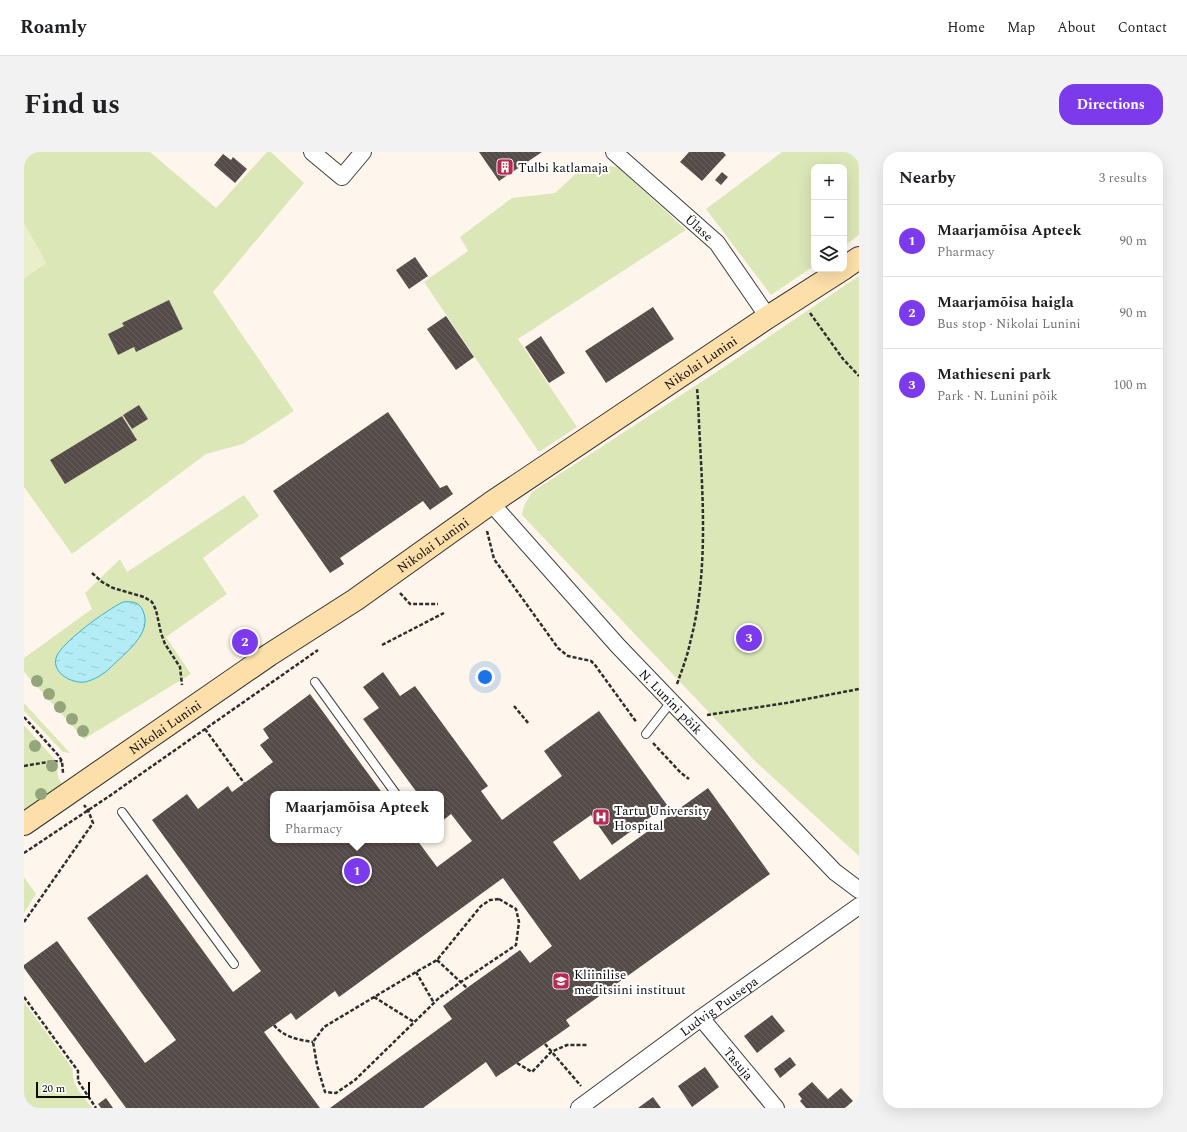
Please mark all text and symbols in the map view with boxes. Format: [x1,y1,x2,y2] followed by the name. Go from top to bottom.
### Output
[20,13,86,42] text: Roamly
[947,17,985,38] text: Home
[1007,17,1035,38] text: Map
[1057,17,1096,38] text: About
[1118,17,1167,38] text: Contact
[24,83,120,126] text: Find us
[1059,84,1163,125] button: Directions
[495,157,515,177] building icon: Tulbi katlamaja
[518,158,609,178] place label: Tulbi katlamaja
[811,164,847,272] map controls
[811,164,847,200] button: +
[899,165,955,191] text: Nearby
[1099,168,1147,188] text: 3 results
[811,200,847,236] button: −
[680,210,718,246] street label: Ülase
[937,219,1081,242] text: Maarjamõisa Apteek
[908,231,916,251] text: 1
[1120,231,1147,251] text: 90 m
[811,236,847,272] button: layers
[937,242,994,262] text: Pharmacy
[937,291,1074,314] text: Maarjamõisa haigla
[908,303,916,323] text: 2
[1120,303,1147,323] text: 90 m
[937,314,1081,334] text: Bus stop · Nikolai Lunini
[660,331,742,395] street label: Nikolai Lunini
[937,363,1051,386] text: Mathieseni park
[908,375,916,395] text: 3
[1113,375,1147,395] text: 100 m
[937,386,1058,406] text: Park · N. Lunini põik
[393,513,473,578] street label: Nikolai Lunini
[736,623,762,653] pin: 3
[232,627,258,657] pin: 2
[634,665,707,739] street label: N. Lunini põik
[475,667,495,687] your location
[125,695,206,760] street label: Nikolai Lunini
[270,791,444,843] popup
[285,796,429,819] text: Maarjamõisa Apteek
[614,801,710,836] place label: Tartu University Hospital
[591,807,611,827] hospital icon: Tartu University Hospital
[285,819,342,839] text: Pharmacy
[344,856,370,886] pin: 1
[574,965,686,1000] place label: Kliinilise meditsiini instituut
[551,971,571,991] school or university icon: Kliinilise meditsiini instituut
[676,971,763,1041] street label: Ludvig Puusepa
[718,1043,758,1085] street label: Tasuja
[36,1080,90,1099] scale bar
[42,1080,65,1097] text: 20 m

